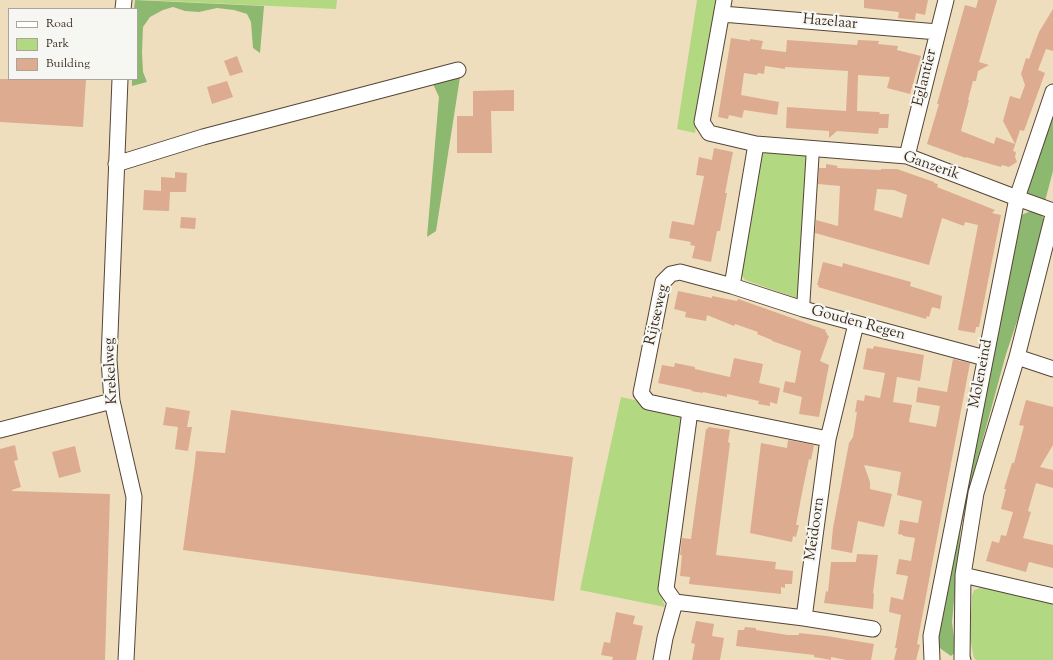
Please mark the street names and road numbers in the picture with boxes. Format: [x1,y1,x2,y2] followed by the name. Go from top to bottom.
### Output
[802,12,858,34] street label: Hazelaar
[910,48,942,108] street label: Eglantier
[900,149,962,185] street label: Ganzerik
[642,283,674,347] street label: Rijtseweg
[809,303,907,345] street label: Gouden Regen
[101,337,123,405] street label: Krekelweg
[966,338,998,410] street label: Moleneind
[803,496,829,562] street label: Meidoorn

